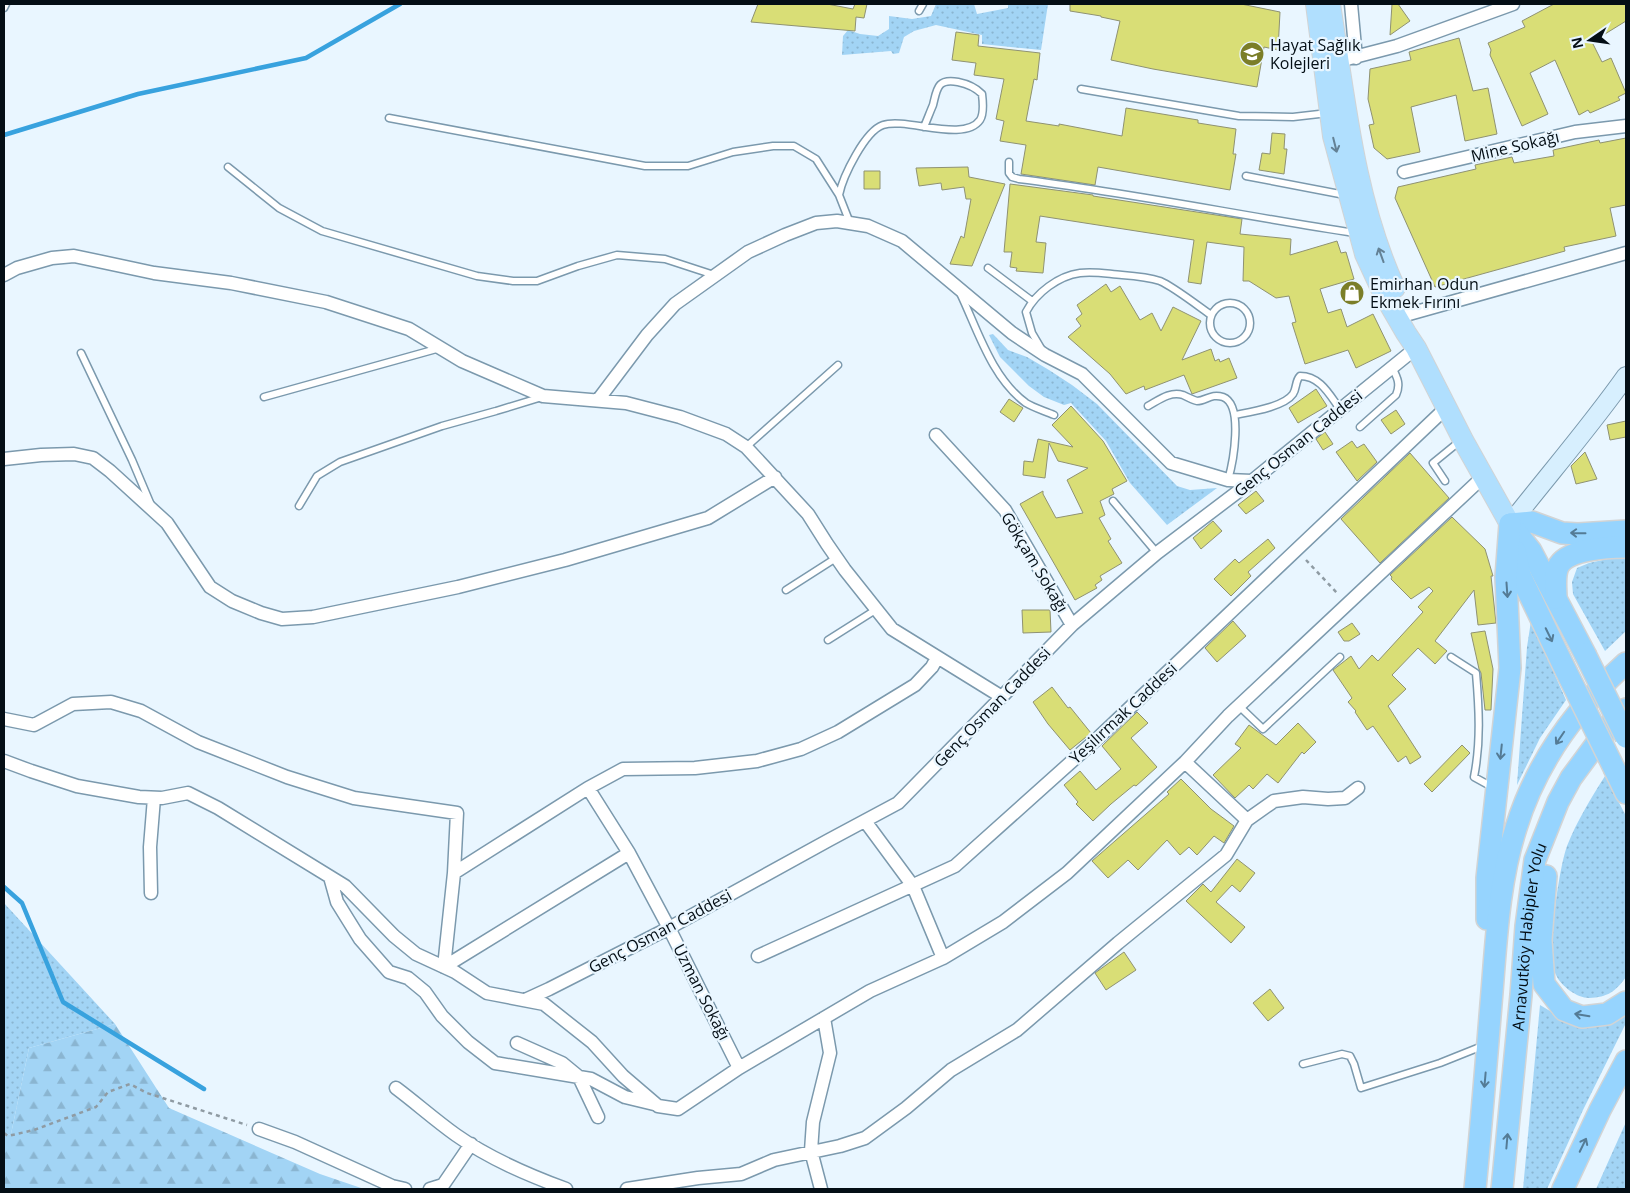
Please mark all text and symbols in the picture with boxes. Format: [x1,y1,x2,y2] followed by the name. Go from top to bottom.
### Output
[1565,15,1615,65] north arrow
[1270,34,1361,74] place label: Hayat Sağlık Kolejleri
[1566,35,1587,51] text: N
[1239,41,1265,67] school or university icon: Hayat Sağlık Kolejleri
[1469,125,1561,167] street label: Mine Sokağı
[1331,137,1340,153] one-way arrow
[1376,247,1386,263] one-way arrow
[1370,273,1479,313] place label: Emirhan Odun Ekmek Fırını
[1339,280,1365,306] shop icon: Emirhan Odun Ekmek Fırını
[1229,384,1367,502] street label: Genç Osman Caddesi
[996,508,1074,616] street label: Gökçam Sokağı
[1570,528,1586,538] one-way arrow
[1502,581,1511,597] one-way arrow
[1545,627,1554,642] one-way arrow
[929,642,1055,772] street label: Genç Osman Caddesi
[1064,657,1182,769] street label: Yeşilırmak Caddesi
[1555,731,1565,745] one-way arrow
[1496,743,1506,759] one-way arrow
[1507,839,1552,1032] street label: Arnavutköy Habipler Yolu
[585,884,735,978] street label: Genç Osman Caddesi
[668,940,736,1044] street label: Uzman Sokağı
[1574,1010,1590,1020] one-way arrow
[1480,1072,1490,1088] one-way arrow
[1502,1133,1511,1149] one-way arrow
[1579,1138,1588,1153] one-way arrow

